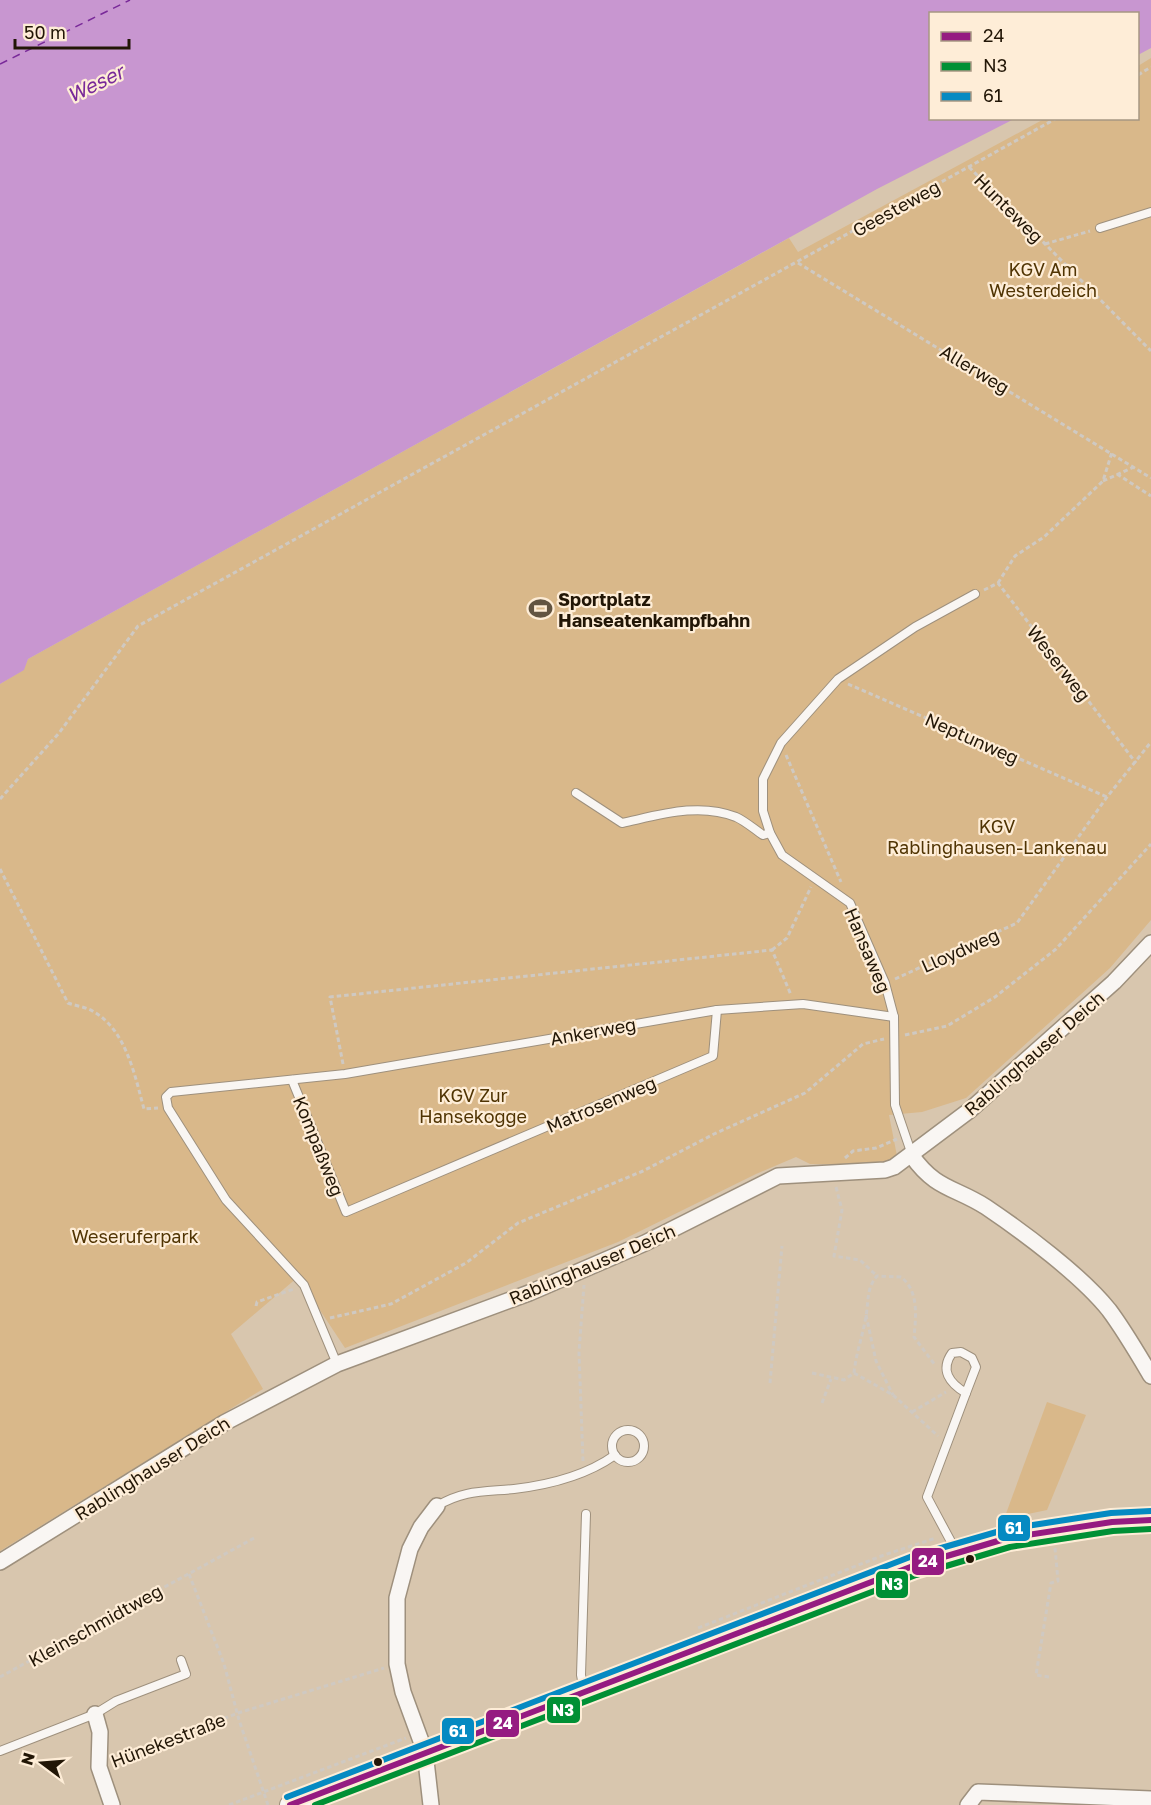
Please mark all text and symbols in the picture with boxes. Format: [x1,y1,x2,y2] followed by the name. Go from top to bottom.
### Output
[15,12,129,50] scale bar
[929,12,1139,120] legend
[24,21,66,43] text: 50 m
[983,24,1004,46] text: 24
[983,54,1007,76] text: N3
[63,58,130,107] water label: Weser
[983,84,1003,106] text: 61
[970,169,1048,247] street label: Hunteweg
[848,175,944,241] street label: Geesteweg
[989,258,1097,301] park label: KGV Am Westerdeich
[936,340,1014,398] street label: Allerweg
[558,588,750,631] place label: Sportplatz Hanseatenkampfbahn
[527,596,553,622] sports icon: Sportplatz Hanseatenkampfbahn
[1023,621,1095,705] street label: Weserweg
[922,708,1022,768] street label: Neptunweg
[887,815,1107,858] park label: KGV Rablinghausen-Lankenau
[840,904,896,996] street label: Hansaweg
[918,923,1002,977] street label: Lloydweg
[959,986,1109,1120] street label: Rablinghauser Deich
[548,1013,638,1049] street label: Ankerweg
[543,1071,659,1137] street label: Matrosenweg
[419,1084,527,1127] park label: KGV Zur Hansekogge
[289,1093,349,1199] street label: Kompaßweg
[506,1219,678,1309] street label: Rablinghauser Deich
[71,1225,199,1247] park label: Weseruferpark
[71,1411,233,1525] street label: Rablinghauser Deich
[997,1514,1031,1542] line badge: 61
[1005,1518,1023,1538] text: 61
[911,1547,945,1576] line badge: 24
[918,1551,938,1571] text: 24
[964,1553,976,1565] unlabelled marker
[875,1570,909,1599] line badge: N3
[881,1574,903,1594] text: N3
[24,1579,166,1671] street label: Kleinschmidtweg
[546,1696,581,1724] line badge: N3
[552,1700,574,1720] text: N3
[108,1708,228,1772] street label: Hünekestraße
[485,1709,520,1738] line badge: 24
[493,1713,513,1733] text: 24
[441,1717,475,1745] line badge: 61
[449,1721,467,1741] text: 61
[12,1733,72,1793] north arrow
[16,1750,39,1767] text: N
[372,1756,384,1768] unlabelled marker

